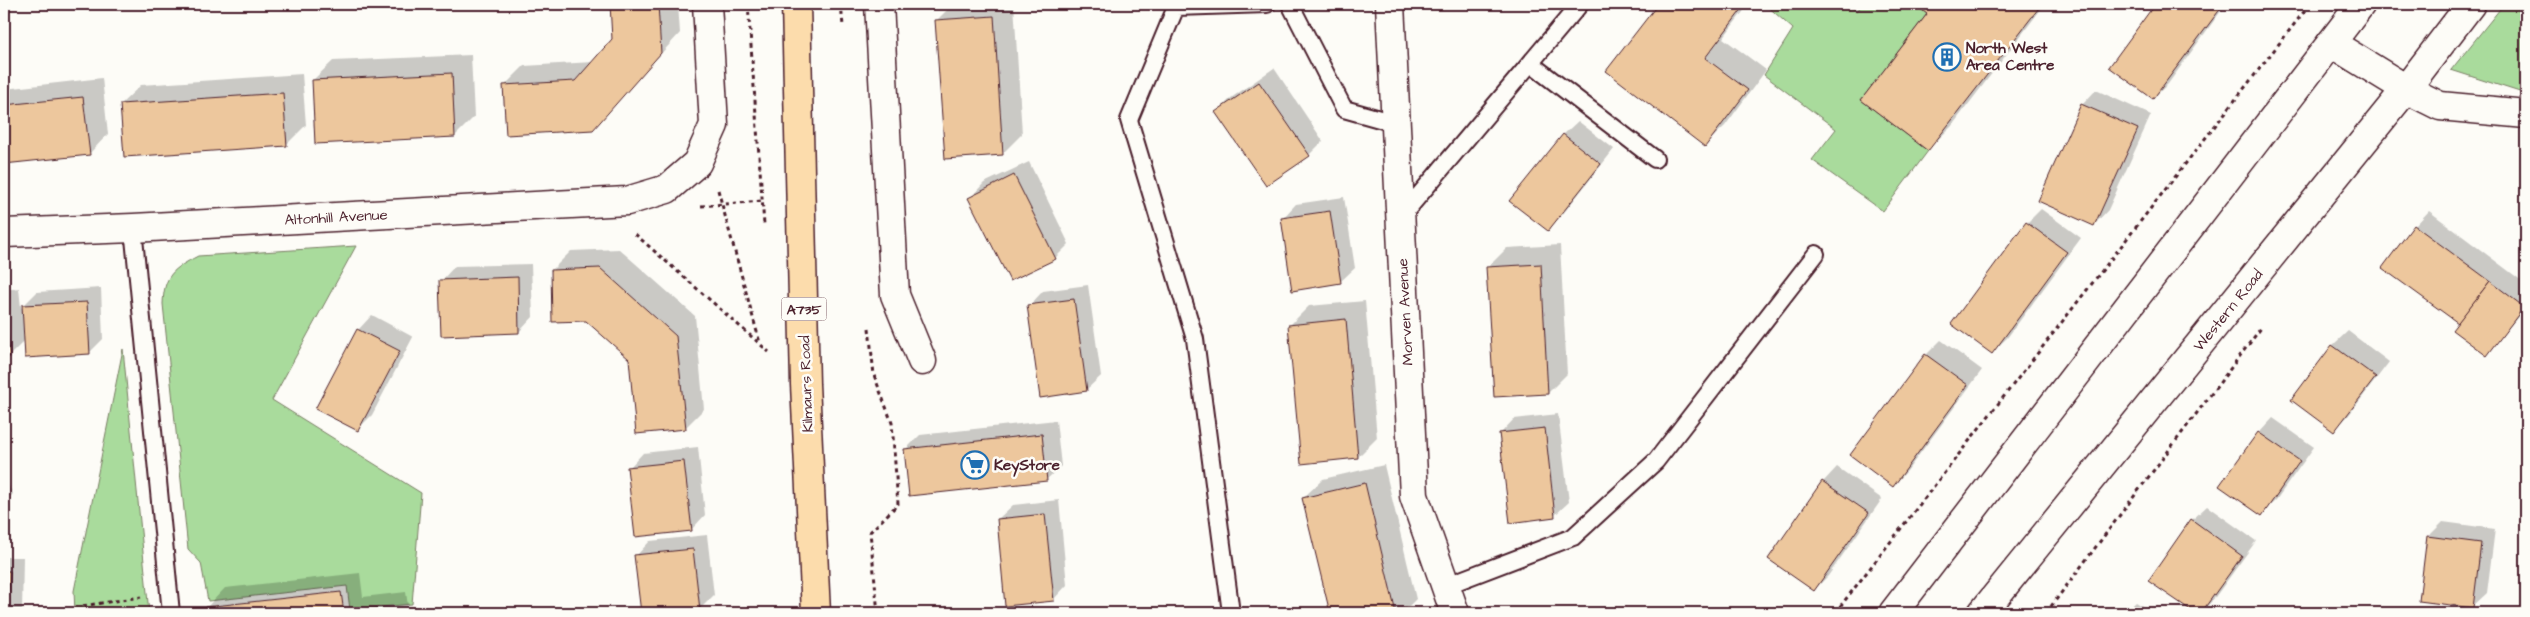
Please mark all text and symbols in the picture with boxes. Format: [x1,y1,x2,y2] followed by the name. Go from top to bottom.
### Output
[1966,38,2054,76] place label: North West Area Centre
[1932,42,1962,72] building icon: North West Area Centre
[284,204,388,231] street label: Altonhill Avenue
[1392,258,1419,366] street label: Morven Avenue
[2189,265,2268,356] street label: Western Road
[782,298,826,320] road number: A735
[794,335,819,433] street label: Kilmaurs Road
[960,450,990,480] supermarket icon: KeyStore
[994,455,1060,477] place label: KeyStore

